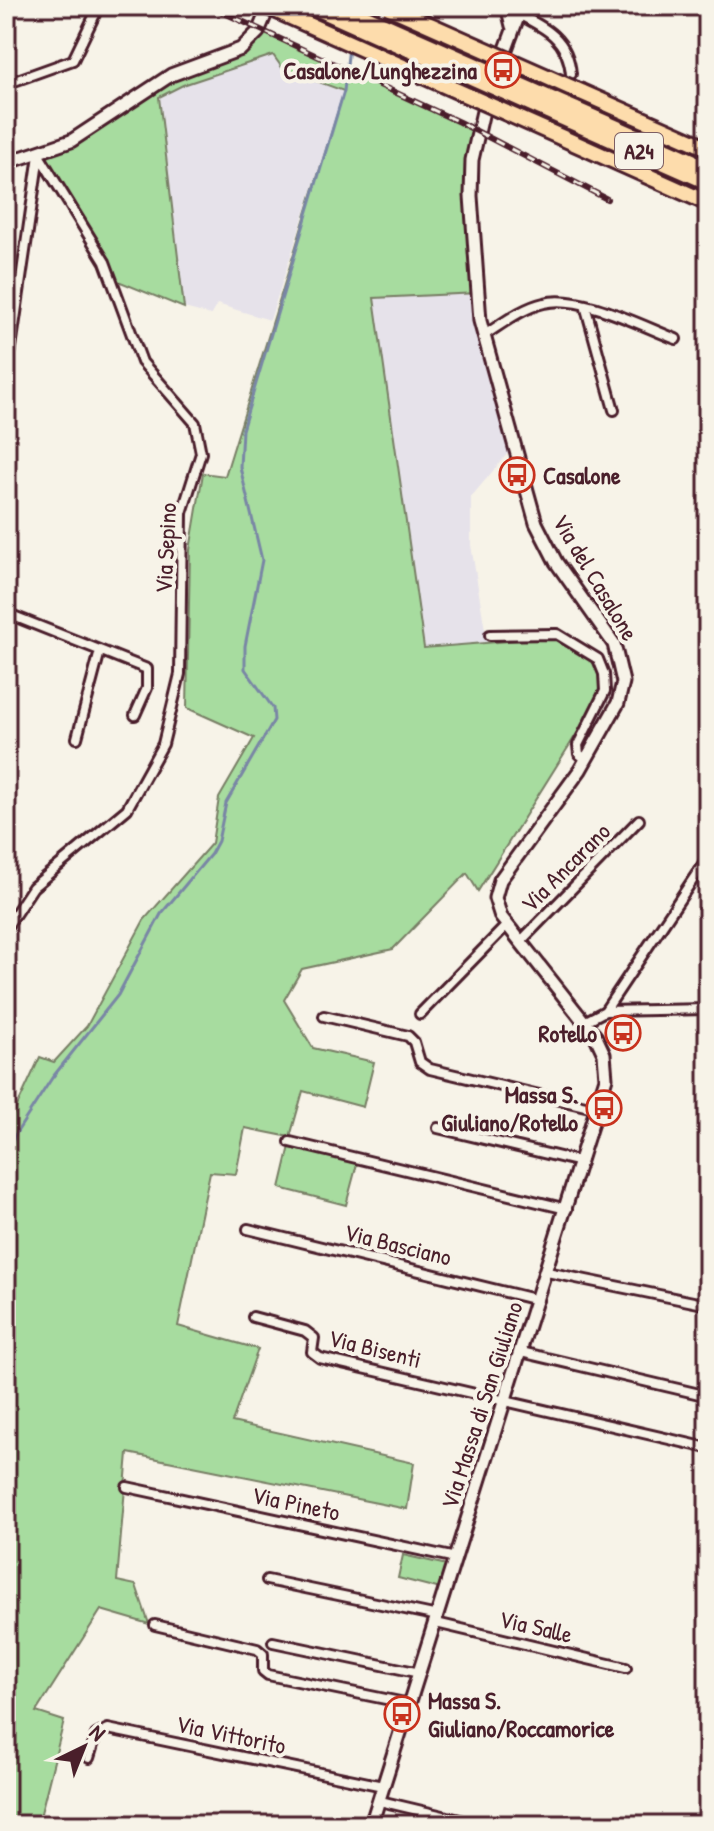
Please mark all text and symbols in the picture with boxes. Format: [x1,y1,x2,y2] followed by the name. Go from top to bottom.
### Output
[484,51,522,89] bus stop icon: Casalone/Lunghezzina
[283,54,478,87] place label: Casalone/Lunghezzina
[615,133,663,169] road number: A24
[498,456,536,494] bus stop icon: Casalone
[543,459,621,491] place label: Casalone
[147,502,183,594] street label: Via Sepino
[546,508,647,647] street label: Via del Casalone
[513,815,617,919] street label: Via Ancarano
[604,1014,642,1052] bus stop icon: Rotello
[539,1017,597,1049] place label: Rotello
[441,1078,578,1138] place label: Massa S. Giuliano/Rotello
[585,1089,623,1127] bus stop icon: Massa S. Giuliano/Rotello
[341,1215,455,1273] street label: Via Basciano
[432,1297,530,1513] street label: Via Massa di San Giuliano
[325,1321,425,1375] street label: Via Bisenti
[249,1478,343,1528] street label: Via Pineto
[496,1602,576,1650] street label: Via Salle
[428,1684,615,1744] place label: Massa S. Giuliano/Roccamorice
[383,1695,421,1733] bus stop icon: Massa S. Giuliano/Roccamorice
[44,1707,124,1787] north arrow
[173,1707,289,1761] street label: Via Vittorito
[83,1717,112,1748] text: N

